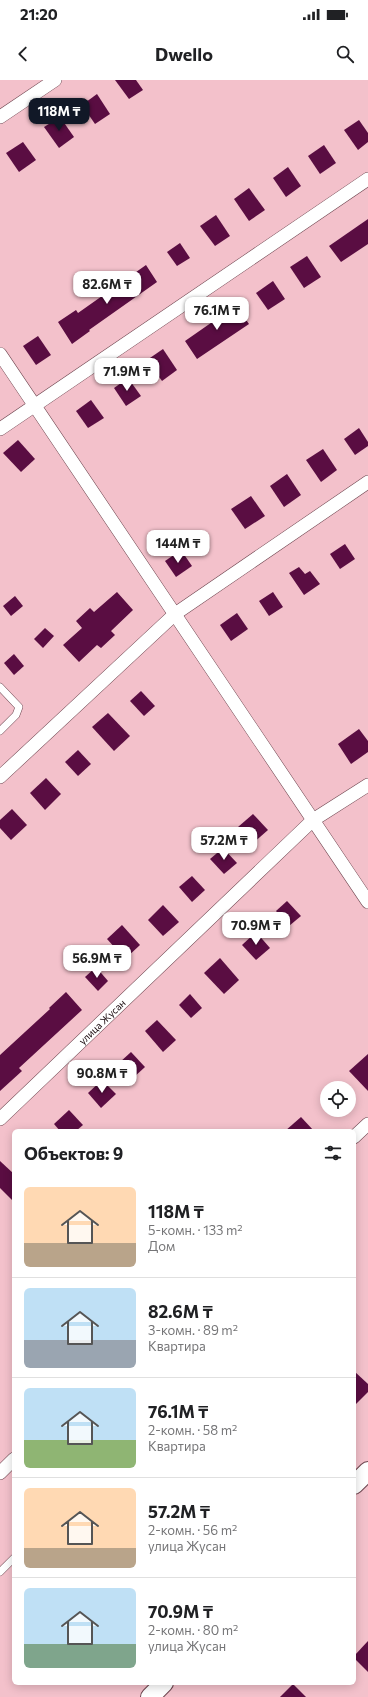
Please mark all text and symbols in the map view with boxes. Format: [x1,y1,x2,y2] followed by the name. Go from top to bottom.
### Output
[20,5,58,23] text: 21:20
[12,43,34,65] icon: back
[155,43,213,65] text: Dwello
[334,43,356,65] icon: search
[26,98,92,132] pin: 118M ₸
[38,103,80,119] text: 118M ₸
[70,271,144,305] pin: 82.6M ₸
[82,276,132,292] text: 82.6M ₸
[180,297,254,331] pin: 76.1M ₸
[194,302,240,318] text: 76.1M ₸
[90,358,164,392] pin: 71.9M ₸
[103,363,151,379] text: 71.9M ₸
[145,530,211,564] pin: 144M ₸
[156,535,200,551] text: 144M ₸
[187,827,261,861] pin: 57.2M ₸
[200,832,248,848] text: 57.2M ₸
[219,912,293,946] pin: 70.9M ₸
[231,917,281,933] text: 70.9M ₸
[60,945,134,979] pin: 56.9M ₸
[72,950,122,966] text: 56.9M ₸
[76,996,128,1047] street label: улица Жусан
[65,1060,139,1094] pin: 90.8M ₸
[77,1065,127,1081] text: 90.8M ₸
[320,1081,356,1117] map controls
[320,1081,356,1117] button: locate
[322,1142,344,1164] icon: filters
[24,1143,123,1164] text: Объектов: 9
[148,1201,204,1222] text: 118M ₸
[56,1203,104,1251] icon: home
[148,1222,243,1238] text: 5-комн. · 133 m²
[148,1238,175,1254] text: Дом
[148,1301,213,1322] text: 82.6M ₸
[56,1304,104,1352] icon: home
[148,1322,238,1338] text: 3-комн. · 89 m²
[148,1338,206,1354] text: Квартира
[148,1401,208,1422] text: 76.1M ₸
[56,1404,104,1452] icon: home
[148,1422,237,1438] text: 2-комн. · 58 m²
[148,1438,206,1454] text: Квартира
[148,1501,210,1522] text: 57.2M ₸
[56,1504,104,1552] icon: home
[148,1522,237,1538] text: 2-комн. · 56 m²
[148,1538,226,1554] text: улица Жусан
[148,1601,213,1622] text: 70.9M ₸
[56,1604,104,1652] icon: home
[148,1622,238,1638] text: 2-комн. · 80 m²
[148,1638,226,1654] text: улица Жусан

